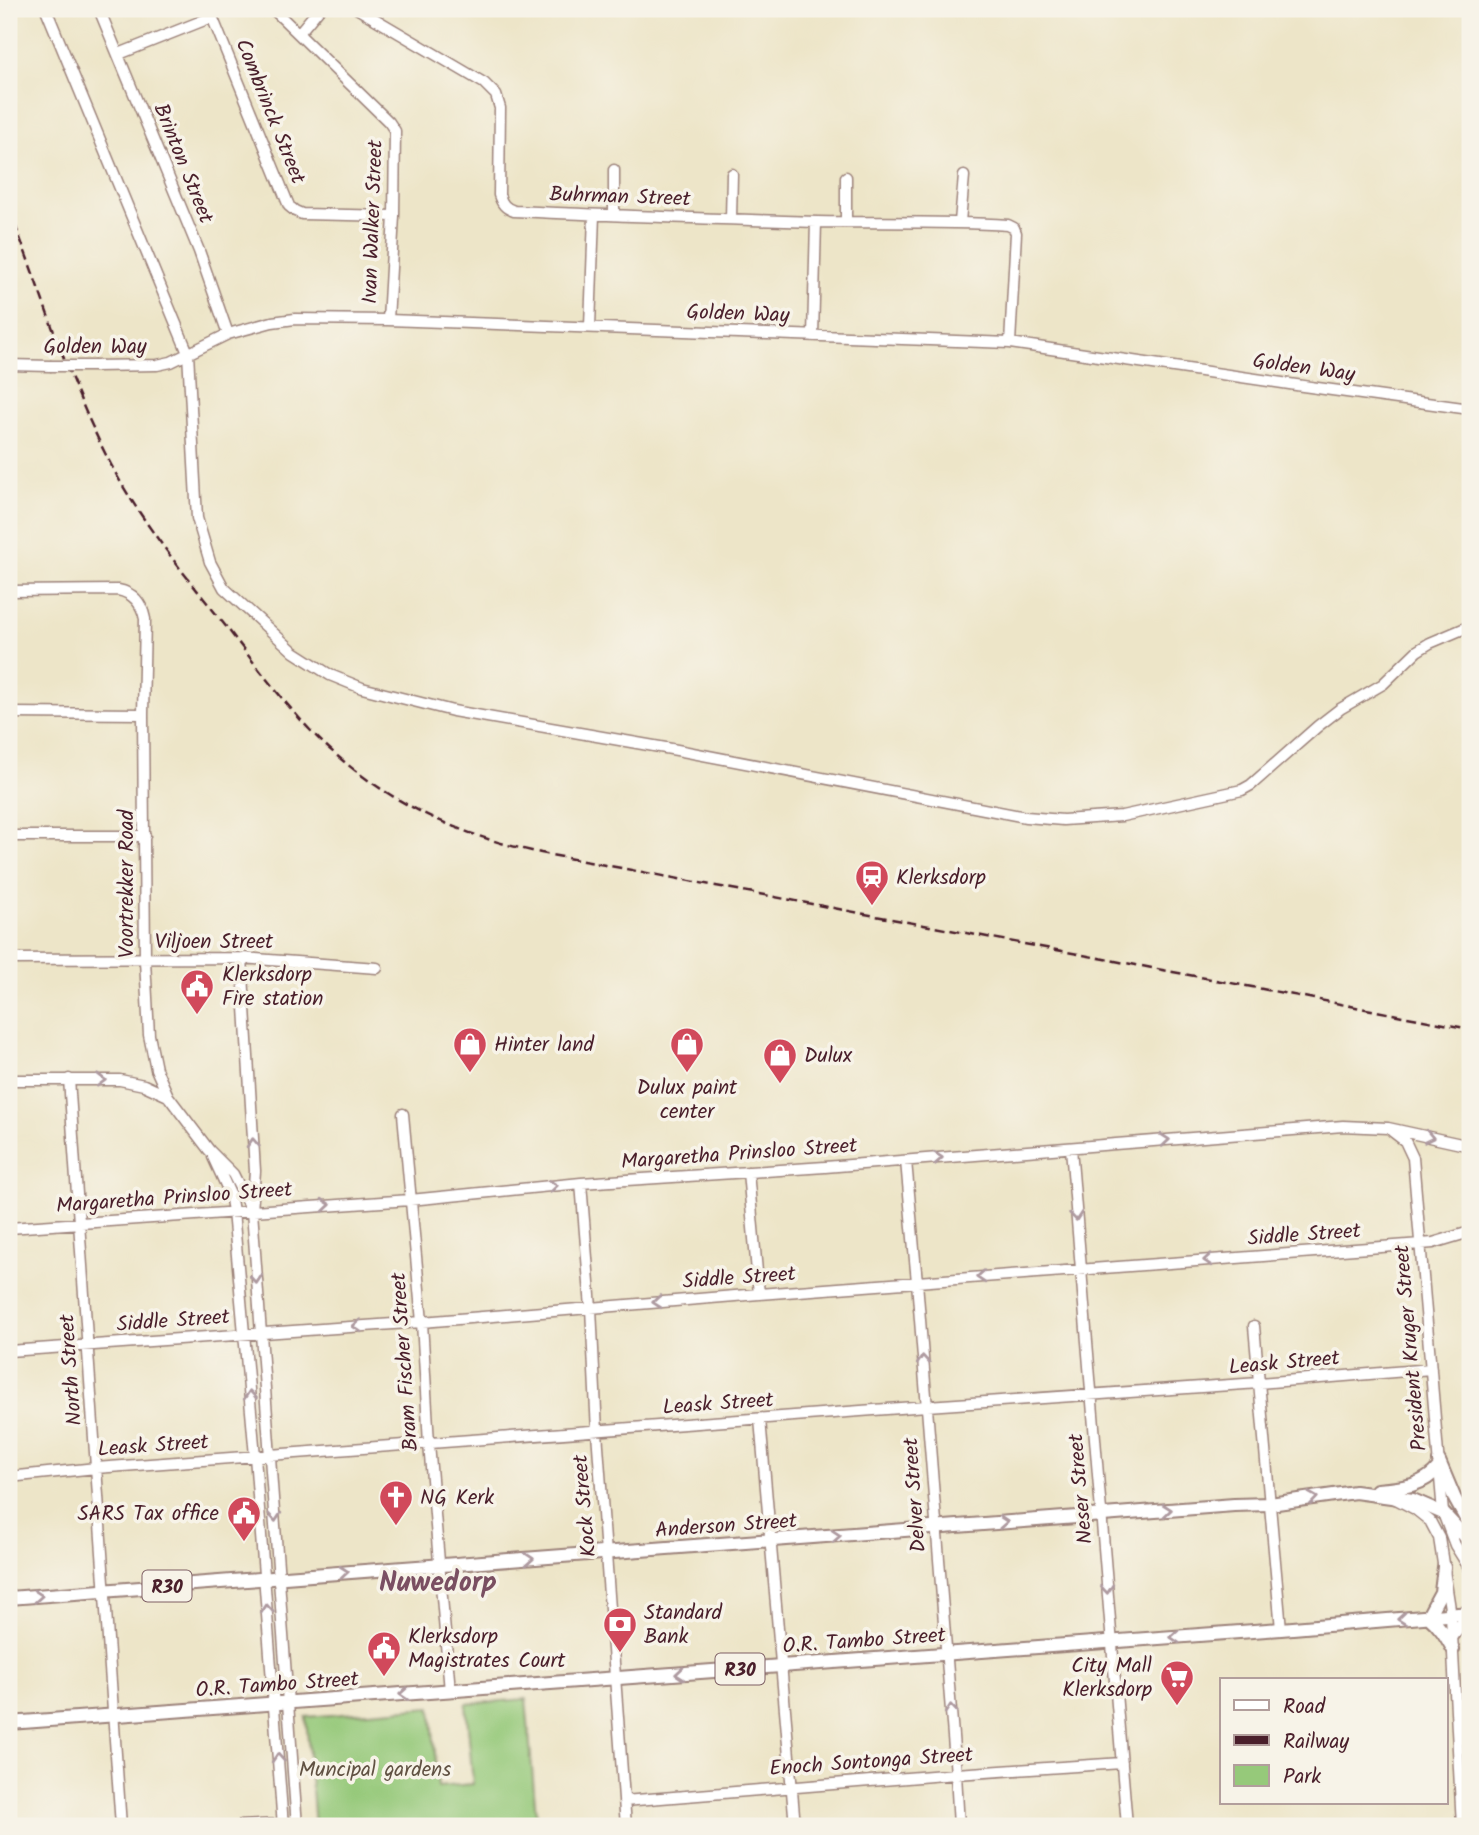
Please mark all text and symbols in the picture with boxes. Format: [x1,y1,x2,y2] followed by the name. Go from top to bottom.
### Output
[225,34,314,190] street label: Combrinck Street
[144,98,222,229] street label: Brinton Street
[354,139,393,305] street label: Ivan Walker Street
[549,179,692,216] street label: Buhrman Street
[686,296,790,333] street label: Golden Way
[43,331,147,364] street label: Golden Way
[1250,345,1357,392] street label: Golden Way
[111,809,144,958] street label: Voortrekker Road
[853,858,891,907] station icon: Klerksdorp
[896,862,986,895] place label: Klerksdorp
[155,926,274,959] street label: Viljoen Street
[222,959,324,1016] place label: Klerksdorp Fire station
[178,967,216,1016] public building icon: Klerksdorp Fire station
[451,1025,489,1074] shop icon: Hinter land
[668,1025,706,1074] shop icon: Dulux paint center
[494,1029,594,1062] place label: Hinter land
[761,1036,799,1085] shop icon: Dulux
[804,1040,853,1073] place label: Dulux
[97,1072,107,1088] one-way arrow
[637,1072,738,1129] place label: Dulux paint center
[1423,1129,1435,1144] one-way arrow
[620,1130,859,1179] street label: Margaretha Prinsloo Street
[1159,1133,1170,1148] one-way arrow
[246,1137,261,1148] one-way arrow
[933,1151,944,1166] one-way arrow
[55,1174,294,1223] street label: Margaretha Prinsloo Street
[547,1179,558,1194] one-way arrow
[321,1198,332,1213] one-way arrow
[1068,1211,1083,1222] one-way arrow
[1246,1215,1363,1256] street label: Siddle Street
[1386,1242,1437,1452] street label: President Kruger Street
[1202,1252,1213,1267] one-way arrow
[681,1258,798,1299] street label: Siddle Street
[976,1270,987,1285] one-way arrow
[383,1271,428,1452] street label: Bram Fischer Street
[249,1274,264,1285] one-way arrow
[651,1294,662,1309] one-way arrow
[115,1301,232,1342] street label: Siddle Street
[51,1312,92,1427] street label: North Street
[351,1319,362,1334] one-way arrow
[1227,1342,1342,1385] street label: Leask Street
[916,1355,931,1366] one-way arrow
[661,1384,776,1425] street label: Leask Street
[243,1390,258,1401] one-way arrow
[96,1426,211,1467] street label: Leask Street
[1060,1431,1103,1545] street label: Neser Street
[895,1435,936,1553] street label: Delver Street
[565,1452,606,1559] street label: Kock Street
[377,1478,415,1527] church icon: NG Kerk
[420,1482,494,1515] place label: NG Kerk
[1307,1490,1318,1505] one-way arrow
[225,1494,263,1543] public building icon: SARS Tax office
[77,1498,220,1531] place label: SARS Tax office
[1162,1503,1173,1518] one-way arrow
[654,1505,799,1548] street label: Anderson Street
[267,1512,282,1523] one-way arrow
[998,1515,1009,1530] one-way arrow
[831,1529,842,1544] one-way arrow
[524,1551,535,1566] one-way arrow
[379,1561,497,1606] district label: Nuwedorp
[339,1565,350,1580] one-way arrow
[142,1570,192,1602] road number: R30
[1099,1584,1114,1595] one-way arrow
[33,1589,44,1604] one-way arrow
[644,1597,723,1654] place label: Standard Bank
[260,1603,275,1614] one-way arrow
[601,1605,639,1654] bank icon: Standard Bank
[1396,1611,1407,1626] one-way arrow
[781,1619,948,1664] street label: O.R. Tambo Street
[408,1621,566,1678] place label: Klerksdorp Magistrates Court
[365,1629,403,1678] public building icon: Klerksdorp Magistrates Court
[1170,1629,1181,1644] one-way arrow
[1062,1650,1152,1707] place label: City Mall Klerksdorp
[716,1653,764,1684] road number: R30
[1158,1658,1196,1707] supermarket icon: City Mall Klerksdorp
[194,1663,361,1708] street label: O.R. Tambo Street
[674,1666,685,1681] one-way arrow
[1220,1678,1448,1804] legend
[398,1686,409,1701] one-way arrow
[1283,1691,1326,1724] text: Road
[944,1703,959,1714] one-way arrow
[1283,1726,1349,1759] text: Railway
[768,1739,975,1786] street label: Enoch Sontonga Street
[271,1752,286,1763] one-way arrow
[299,1754,451,1787] park label: Muncipal gardens
[1283,1761,1321,1794] text: Park

